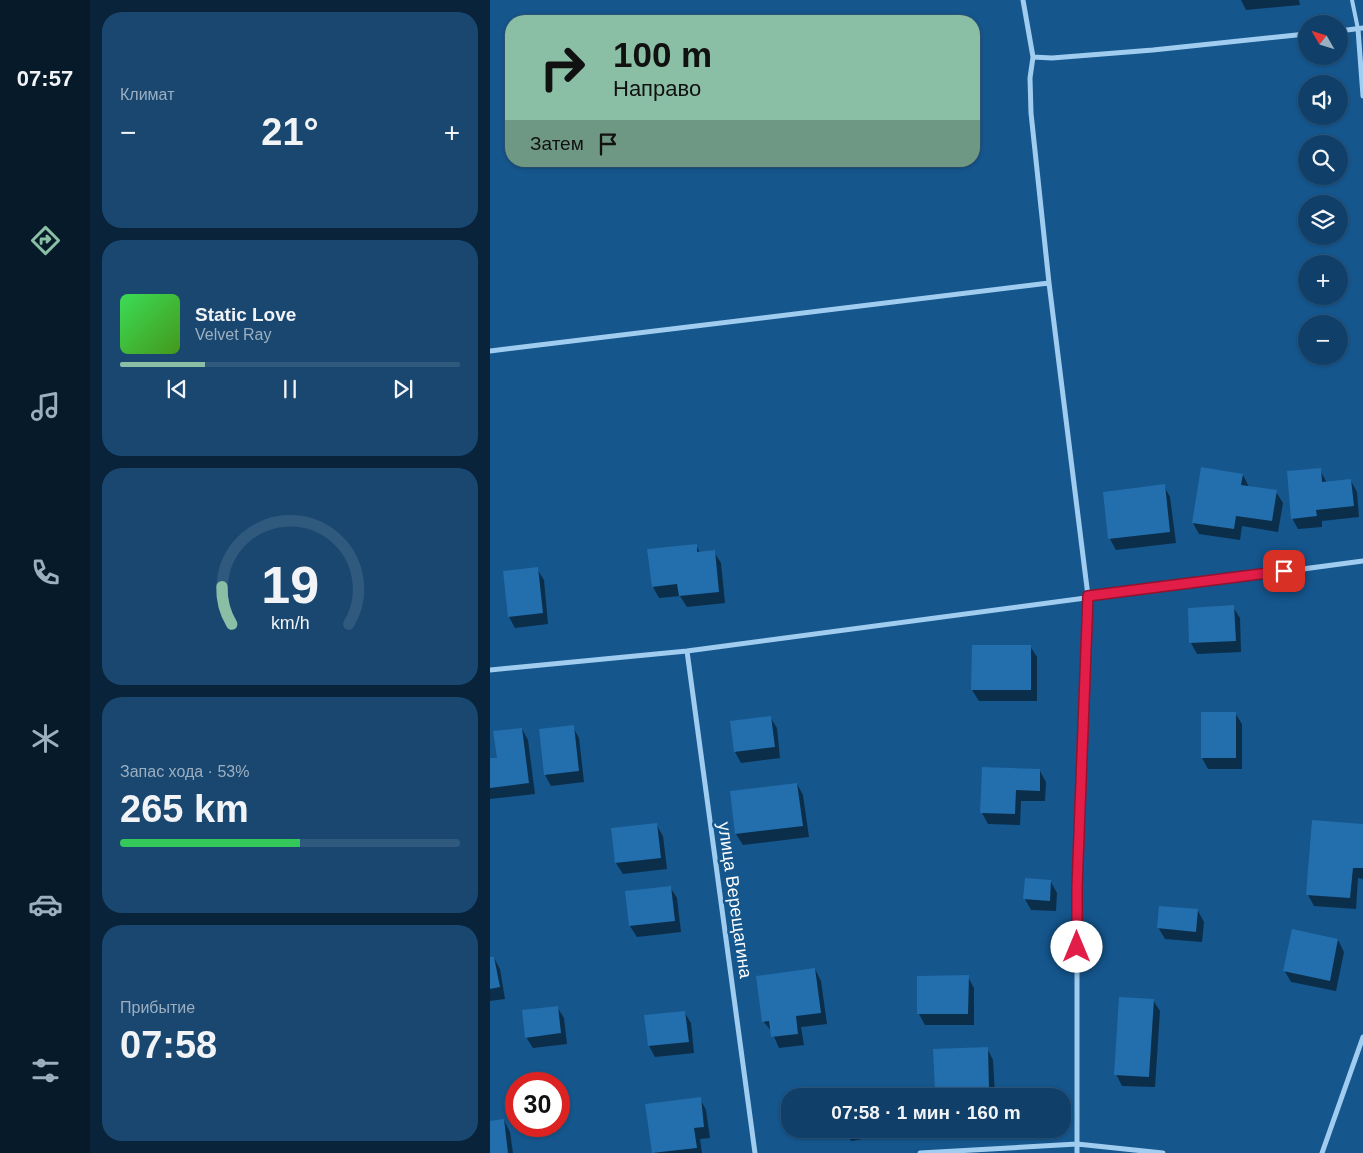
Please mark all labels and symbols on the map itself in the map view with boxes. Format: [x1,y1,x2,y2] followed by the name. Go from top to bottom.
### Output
[1298,15,1348,65] north arrow
[1263,550,1305,592] pin
[714,820,756,981] street label: улица Верещагина
[1050,920,1102,972] position arrow
[505,1072,570,1137] speed limit sign: 30

